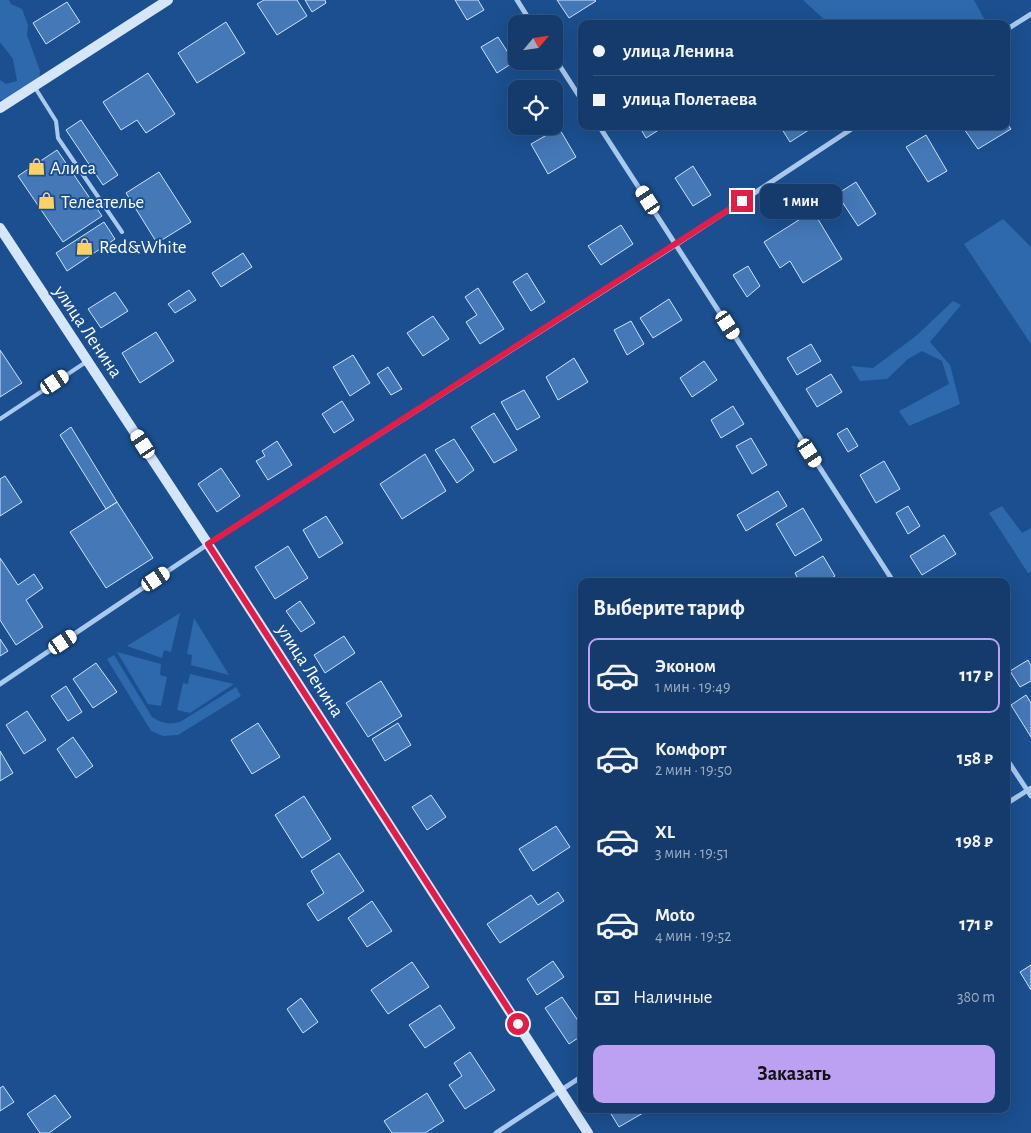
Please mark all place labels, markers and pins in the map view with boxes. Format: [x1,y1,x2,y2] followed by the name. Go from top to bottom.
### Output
[26,157,46,177] shop icon: Алиса
[50,159,96,178] place label: Алиса
[37,191,57,211] shop icon: Телеателье
[61,193,144,212] place label: Телеателье
[75,236,95,256] shop icon: Red&White
[99,238,186,257] place label: Red&White

